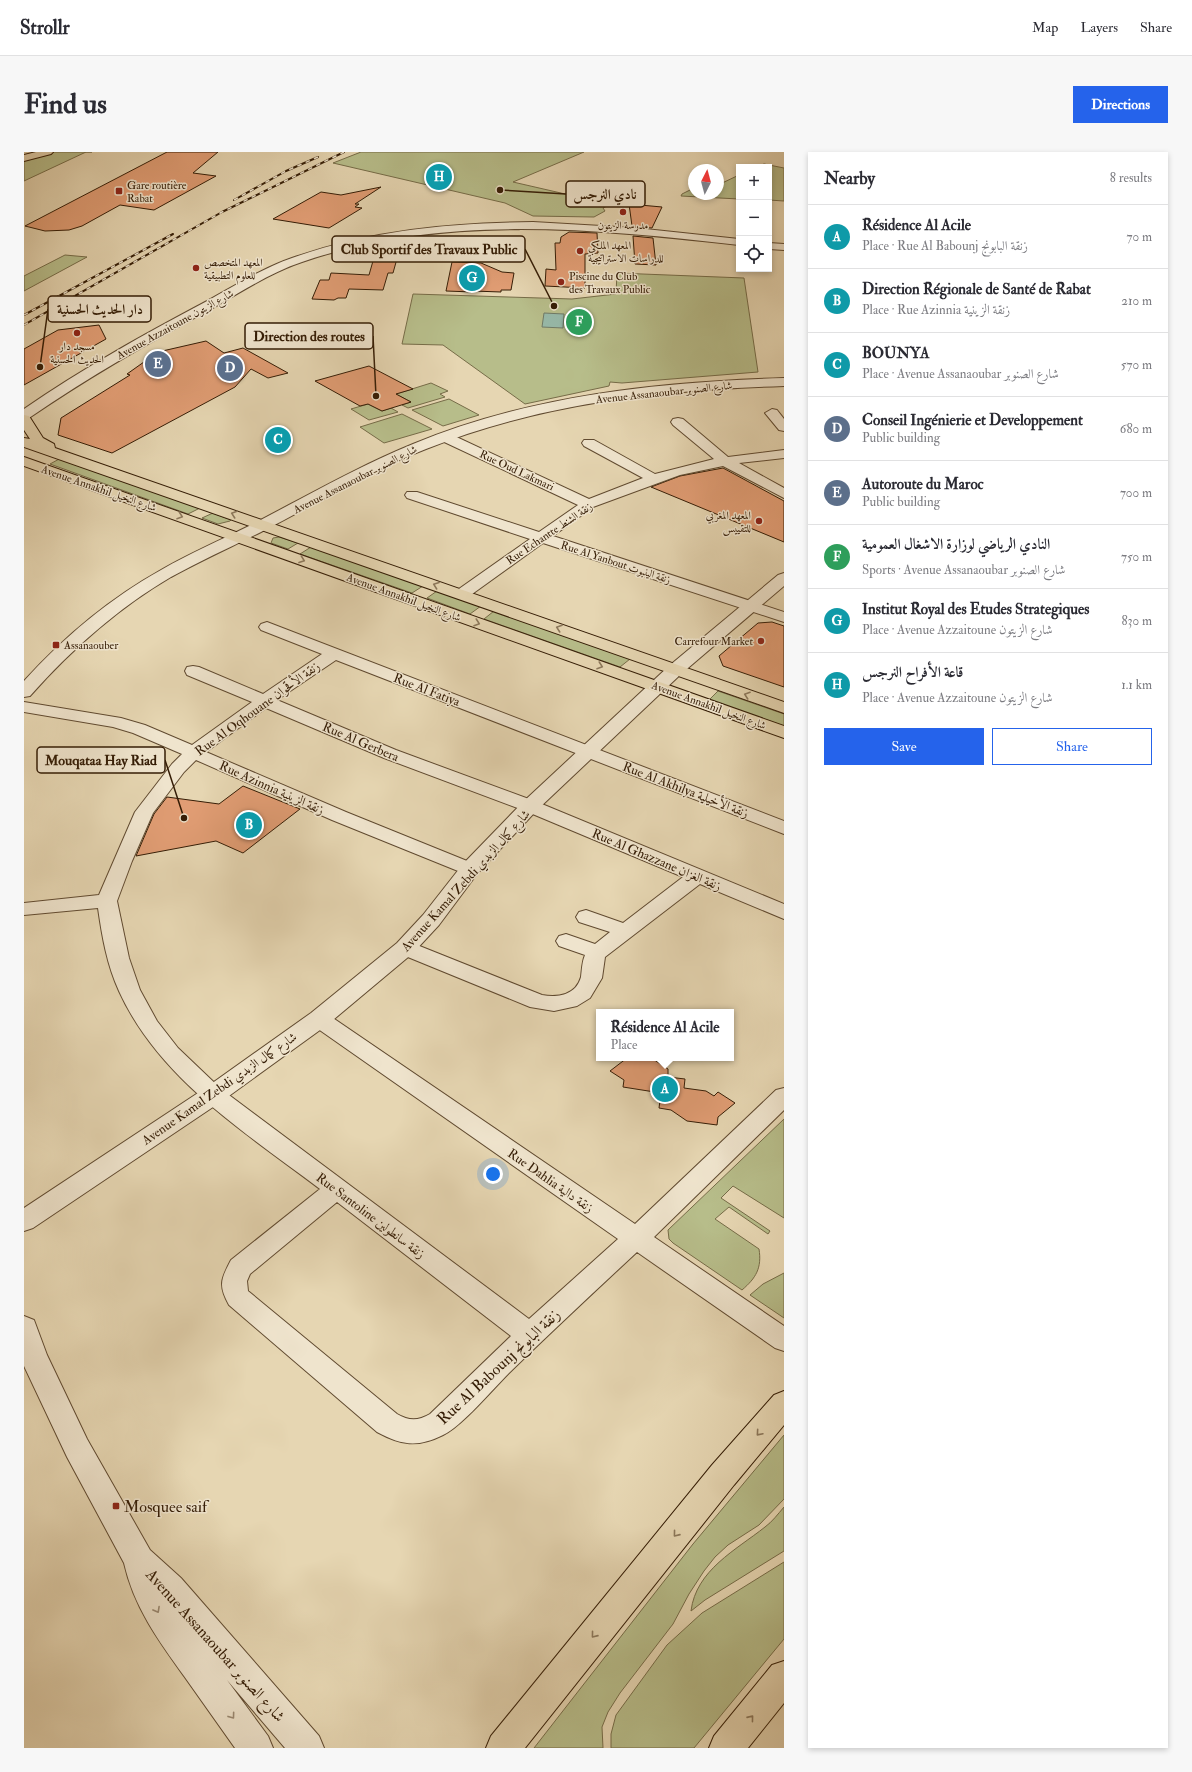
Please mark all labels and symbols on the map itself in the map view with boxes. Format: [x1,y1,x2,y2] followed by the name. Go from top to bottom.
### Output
[426,162,452,192] pin: H
[688,164,724,200] north arrow
[127,179,187,205] place label: Gare routière Rabat
[566,181,645,207] callout: نادي النرجس
[114,186,124,196] marker: Gare routière Rabat
[573,186,637,206] text: نادي النرجس
[618,207,628,217] marker: مدرسة الزيتون
[598,219,648,232] place label: مدرسة الزيتون
[332,236,525,262] callout: Club Sportif des Travaux Public
[588,239,664,265] place label: المعهد الملكي للدراسات الاستراتيجية
[341,241,518,259] text: Club Sportif des Travaux Public
[575,246,585,256] marker: المعهد الملكي للدراسات الاستراتيجية
[204,256,263,285] place label: المعهد المتخصص للعلوم التطبيقية
[191,263,201,273] marker: المعهد المتخصص للعلوم التطبيقية
[459,263,485,293] pin: G
[569,270,651,296] place label: Piscine du Club des Travaux Public
[556,277,566,287] marker: Piscine du Club des Travaux Public
[114,287,237,365] street label: Avenue Azzaitoune شارع الزيتون
[48,296,151,322] callout: دار الحديث الحسنية
[57,301,143,318] text: دار الحديث الحسنية
[566,307,592,337] pin: F
[245,323,373,349] callout: Direction des routes
[72,328,82,338] marker: مسجد دار الحديث الحسنية
[253,328,365,345] text: Direction des routes
[50,340,104,366] place label: مسجد دار الحديث الحسنية
[145,349,171,379] pin: E
[217,353,243,383] pin: D
[594,379,733,409] street label: Avenue Assanaoubar شارع الصنوبر
[265,425,291,455] pin: C
[290,443,421,519] street label: Avenue Assanaoubar شارع الصنوبر
[478,448,556,493] street label: Rue Oud Lakmari
[38,462,158,517] street label: Avenue Annakhil شارع النخيل
[504,500,595,567] street label: Rue Echantte زنقة الشنط
[706,509,751,536] place label: المعهد المغربي للتقييس
[231,510,238,519] one-way arrow
[176,511,183,520] one-way arrow
[754,516,764,526] marker: المعهد المغربي للتقييس
[559,539,673,586] street label: Rue Al Yanbout زنقة الينبوت
[298,556,305,564] one-way arrow
[343,570,463,627] street label: Avenue Annakhil شارع النخيل
[433,581,440,590] one-way arrow
[473,618,480,627] one-way arrow
[555,625,562,633] one-way arrow
[674,635,753,648] place label: Carrefour Market
[756,636,766,646] marker: Carrefour Market
[63,639,119,652] place label: Assanaouber
[51,640,61,650] marker: Assanaouber
[191,657,323,759] street label: Rue Al Oqhouane زنقة الأقحوان
[596,661,603,669] one-way arrow
[391,670,463,711] street label: Rue Al Fatiya
[648,678,768,735] street label: Avenue Annakhil شارع النخيل
[744,691,751,700] one-way arrow
[320,719,402,765] street label: Rue Al Gerbera
[37,747,165,773] callout: Mouqataa Hay Riad
[44,752,157,770] text: Mouqataa Hay Riad
[217,758,327,818] street label: Rue Azinnia زنقة الزينية
[620,758,751,822] street label: Rue Al Akhilya زنقة الأخيلية
[397,806,536,958] street label: Avenue Kamal Zebdi شارع كمال الزبدي
[236,810,262,840] pin: B
[589,825,724,894] street label: Rue Al Ghazzane زنقة الغزان
[138,1029,302,1152] street label: Avenue Kamal Zebdi شارع كمال الزبدي
[652,1074,678,1104] pin: A
[504,1145,596,1216] street label: Rue Dahlia زنقة دالية
[483,1164,503,1184] your location
[313,1170,428,1262] street label: Rue Santoline زنقة سانطولين
[433,1304,566,1431] street label: Rue Al Babounj زنقة البابونج
[756,1429,763,1436] one-way arrow
[124,1497,210,1517] place label: Mosquee saif
[111,1501,121,1511] marker: Mosquee saif
[674,1529,681,1536] one-way arrow
[138,1564,289,1728] street label: Avenue Assanaoubar شارع الصنوبر
[152,1606,159,1613] one-way arrow
[592,1630,599,1637] one-way arrow
[227,1711,234,1718] one-way arrow
[746,1715,753,1722] one-way arrow

